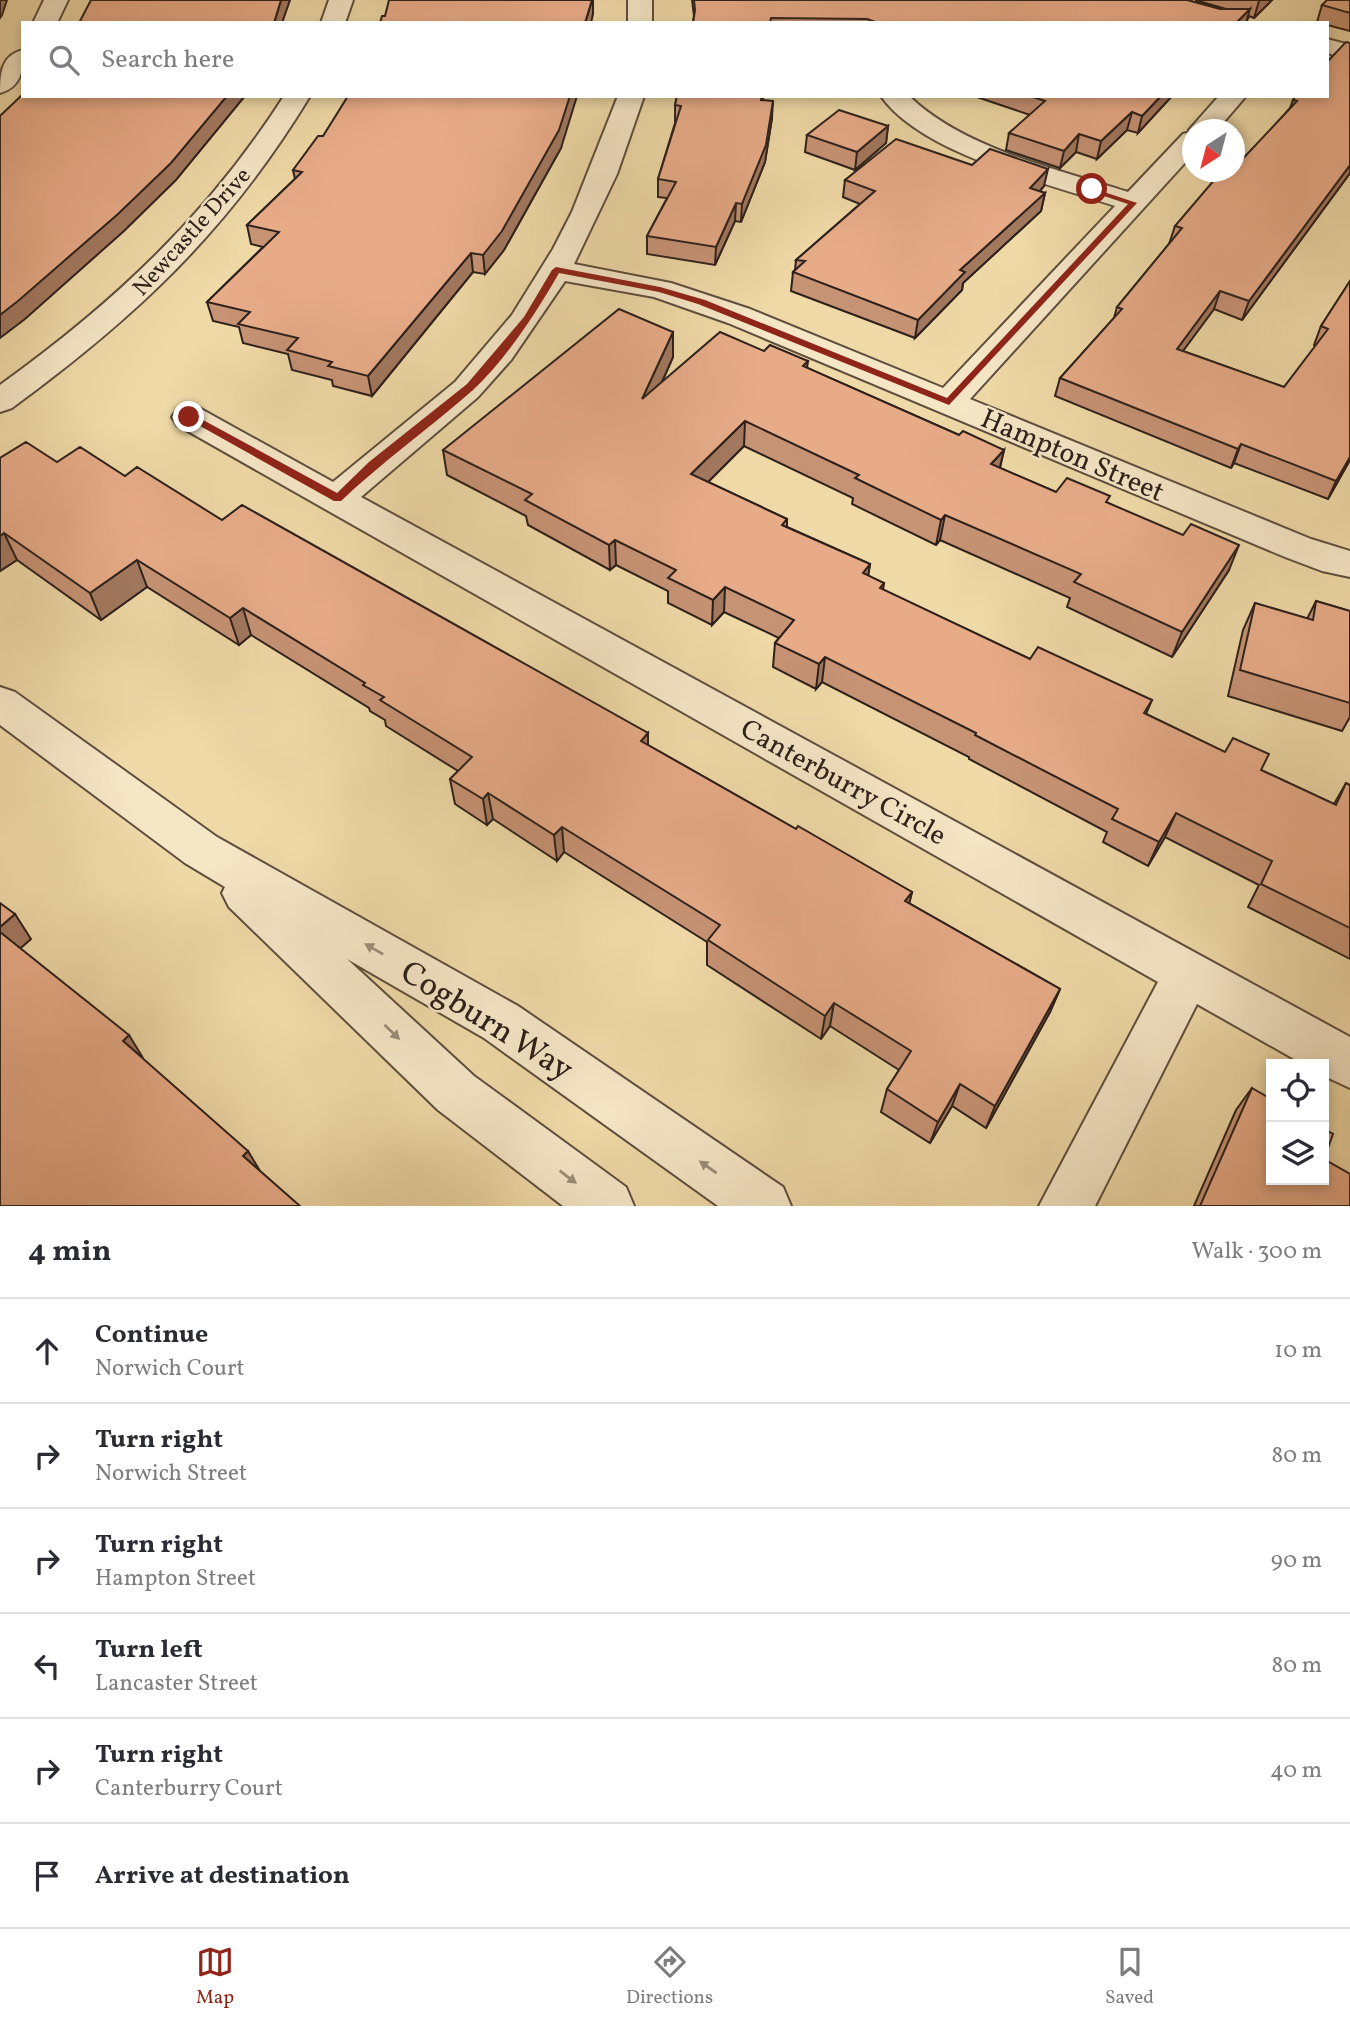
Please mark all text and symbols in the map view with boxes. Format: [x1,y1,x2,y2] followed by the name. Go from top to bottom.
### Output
[21,21,1329,98] search box
[45,41,83,79] icon: search
[101,42,234,78] text: Search here
[1182,119,1245,182] north arrow
[126,161,259,304] street label: Newcastle Drive
[1076,173,1107,204] route start
[974,400,1170,513] street label: Hampton Street
[173,401,204,432] route end
[733,710,953,856] street label: Canterburry Circle
[365,943,384,955] one-way arrow
[391,951,581,1094] street label: Cogburn Way
[383,1024,400,1040] one-way arrow
[1266,1059,1329,1185] map controls
[1266,1059,1329,1122] button: locate
[1266,1122,1329,1185] button: layers
[699,1160,717,1174] one-way arrow
[558,1169,576,1184] one-way arrow
[28,1231,112,1273] text: 4 min
[1192,1236,1322,1268] text: Walk · 300 m
[95,1317,208,1353] text: Continue
[28,1332,66,1370] icon: ahead
[1274,1335,1322,1367] text: 10 m
[95,1353,245,1385] text: Norwich Court
[95,1422,223,1458] text: Turn right
[28,1437,66,1475] icon: right
[1272,1440,1322,1472] text: 80 m
[95,1458,247,1490] text: Norwich Street
[95,1527,223,1563] text: Turn right
[28,1542,66,1580] icon: right
[1271,1545,1322,1577] text: 90 m
[95,1563,256,1595] text: Hampton Street
[95,1632,203,1668] text: Turn left
[28,1647,66,1685] icon: left
[1272,1650,1322,1682] text: 80 m
[95,1668,258,1700] text: Lancaster Street
[95,1737,223,1773] text: Turn right
[28,1752,66,1790] icon: right
[1270,1755,1322,1787] text: 40 m
[95,1773,283,1805] text: Canterburry Court
[28,1857,66,1895] icon: arrive
[95,1858,350,1894] text: Arrive at destination
[196,1943,234,2011] tab: Map
[626,1943,713,2011] tab: Directions
[1105,1943,1154,2011] tab: Saved

